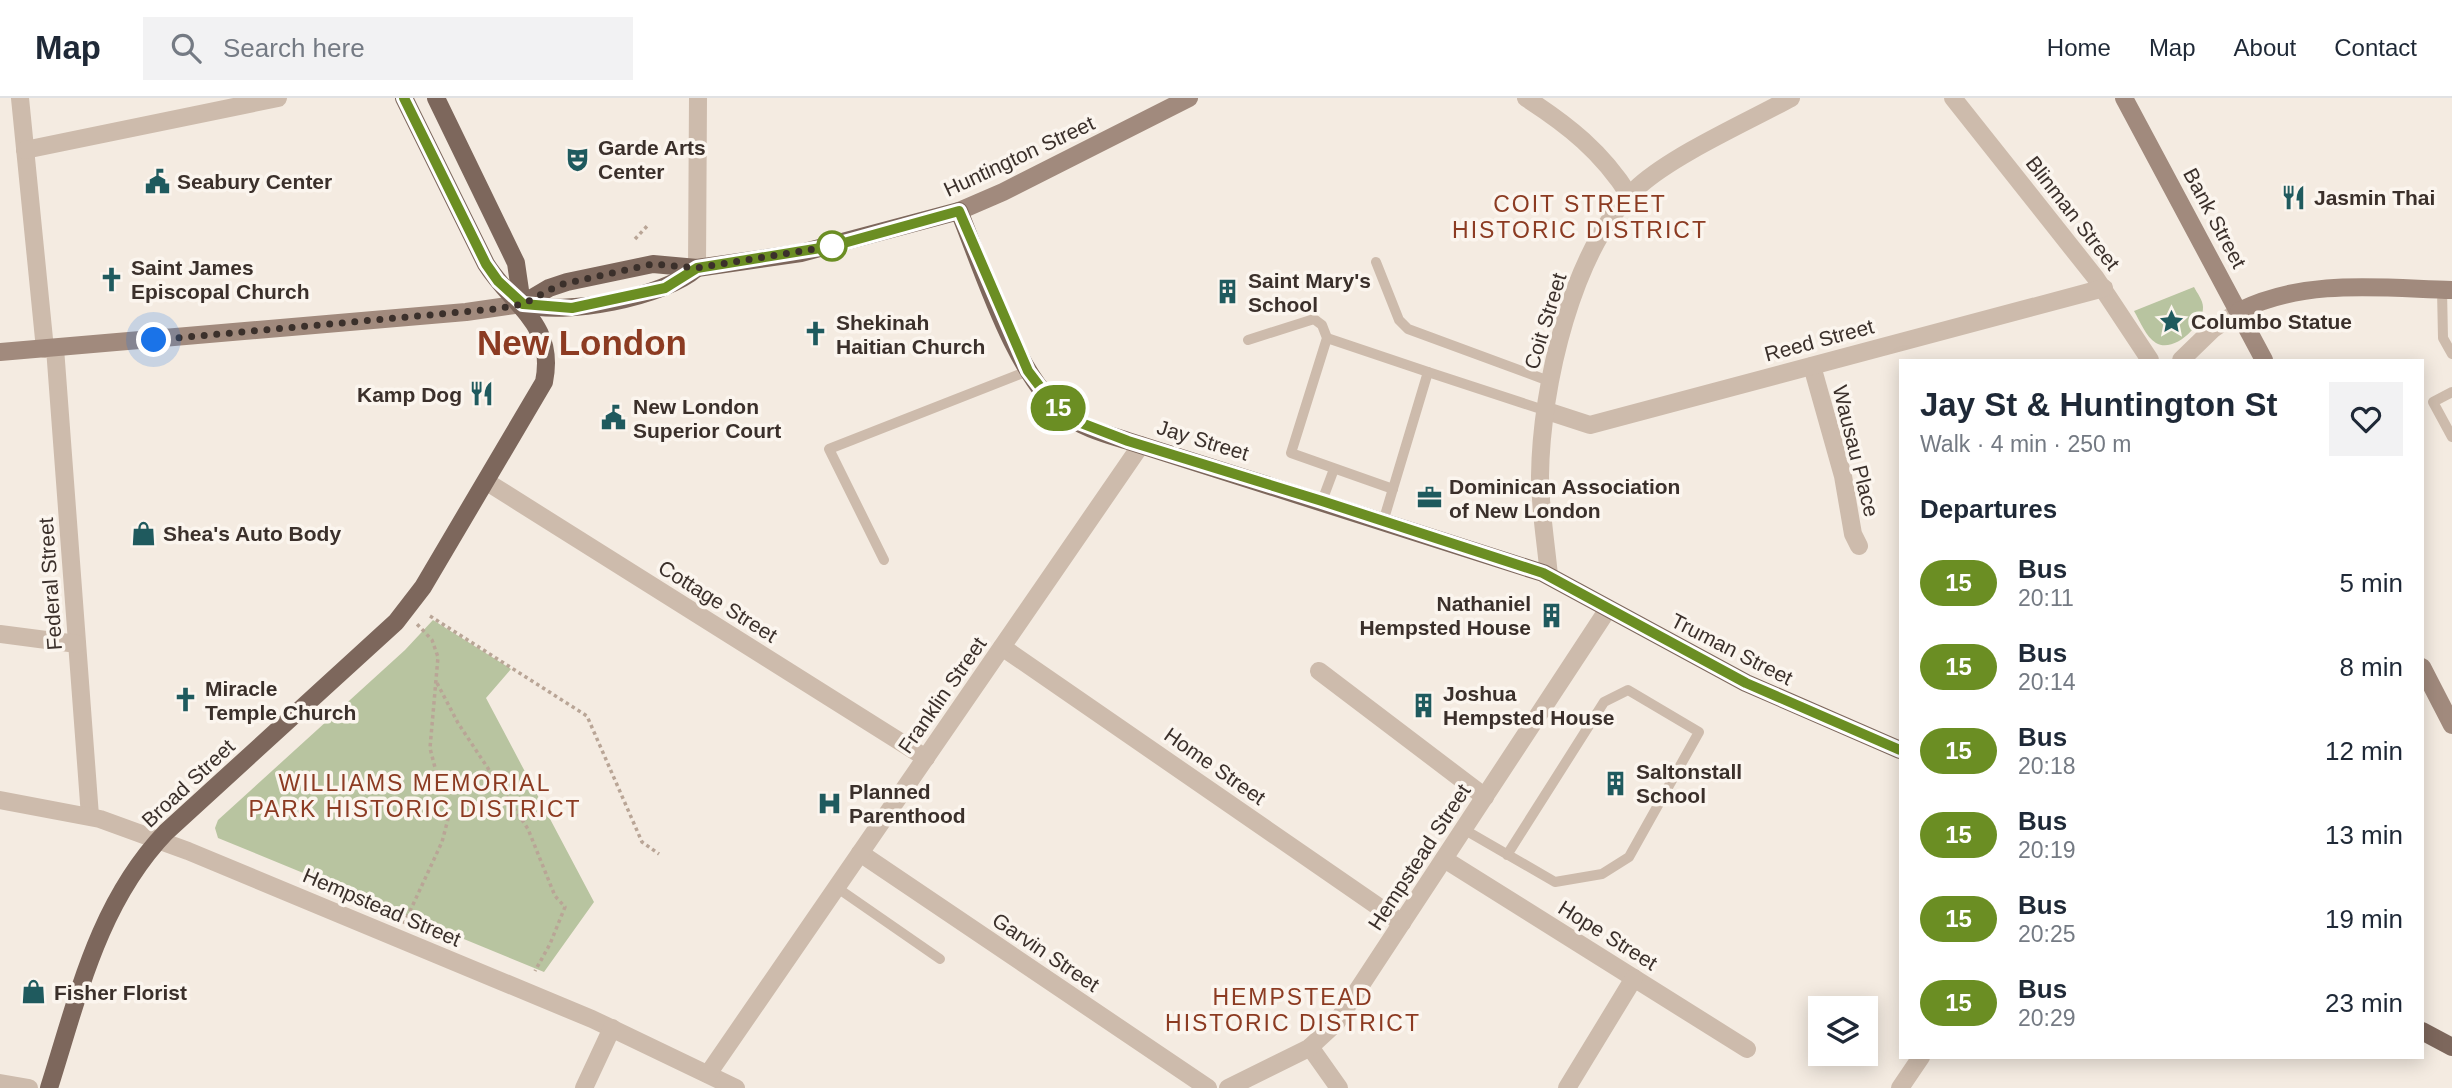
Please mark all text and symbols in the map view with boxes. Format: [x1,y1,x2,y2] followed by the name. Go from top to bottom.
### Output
[143,17,633,80] search box
[35,29,101,66] text: Map
[167,29,205,67] icon: search
[223,33,365,63] text: Search here
[2047,34,2111,61] text: Home
[2149,34,2196,61] text: Map
[2234,34,2296,61] text: About
[2334,34,2417,61] text: Contact
[940,111,1098,201] street label: Huntington Street
[598,136,706,183] place label: Garde Arts Center
[564,145,592,173] theatre icon: Garde Arts Center
[2022,152,2125,274] street label: Blinman Street
[2179,164,2251,272] street label: Bank Street
[143,167,171,195] public building icon: Seabury Center
[177,170,332,193] place label: Seabury Center
[2280,183,2308,211] restaurant icon: Jasmin Thai
[2314,186,2435,209] place label: Jasmin Thai
[1452,191,1708,243] district label: COIT STREET HISTORIC DISTRICT
[817,231,847,261] unlabelled marker
[131,256,310,303] place label: Saint James Episcopal Church
[97,265,125,293] church icon: Saint James Episcopal Church
[1248,269,1371,316] place label: Saint Mary's School
[1519,270,1571,372] street label: Coit Street
[1214,278,1242,306] building icon: Saint Mary's School
[2157,307,2185,335] place icon: Columbo Statue
[2191,310,2352,333] place label: Columbo Statue
[836,311,985,358] place label: Shekinah Haitian Church
[1762,314,1876,366] street label: Reed Street
[802,320,830,348] church icon: Shekinah Haitian Church
[136,322,171,357] your location
[477,323,687,362] district label: New London
[468,380,496,408] restaurant icon: Kamp Dog
[2329,382,2403,456] button: heart
[357,383,462,406] place label: Kamp Dog
[1829,383,1883,519] street label: Wausau Place
[1026,385,1090,431] line badge: 15
[1920,386,2278,423] text: Jay St & Huntington St
[1045,394,1071,421] text: 15
[633,395,781,442] place label: New London Superior Court
[599,404,627,432] public building icon: New London Superior Court
[1154,415,1252,465] street label: Jay Street
[1920,431,2131,457] text: Walk · 4 min · 250 m
[1449,475,1680,522] place label: Dominican Association of New London
[1415,484,1443,512] office icon: Dominican Association of New London
[1920,494,2057,524] text: Departures
[34,517,66,651] street label: Federal Street
[129,519,157,547] shop icon: Shea's Auto Body
[163,522,341,545] place label: Shea's Auto Body
[2018,554,2067,584] text: Bus
[654,555,782,647] street label: Cottage Street
[2339,568,2403,598] text: 5 min
[1945,569,1972,596] text: 15
[2018,585,2074,611] text: 20:11
[1359,592,1531,639] place label: Nathaniel Hempsted House
[1537,601,1565,629] building icon: Nathaniel Hempsted House
[1667,608,1797,690] street label: Truman Street
[893,632,991,758] street label: Franklin Street
[2018,638,2067,668] text: Bus
[2339,652,2403,682] text: 8 min
[1945,653,1972,680] text: 15
[2018,669,2076,695] text: 20:14
[205,677,356,724] place label: Miracle Temple Church
[1443,682,1615,729] place label: Joshua Hempsted House
[171,686,199,714] church icon: Miracle Temple Church
[1409,691,1437,719] building icon: Joshua Hempsted House
[2018,722,2067,752] text: Bus
[1160,723,1270,809] street label: Home Street
[137,734,239,832] street label: Broad Street
[2325,736,2403,766] text: 12 min
[1945,737,1972,764] text: 15
[2018,753,2076,779] text: 20:18
[1636,760,1742,807] place label: Saltonstall School
[1602,769,1630,797] building icon: Saltonstall School
[248,770,582,822] district label: WILLIAMS MEMORIAL PARK HISTORIC DISTRICT
[849,780,966,827] place label: Planned Parenthood
[1363,780,1475,934] street label: Hempstead Street
[815,789,843,817] hospital icon: Planned Parenthood
[2018,806,2067,836] text: Bus
[2325,820,2403,850] text: 13 min
[1945,821,1972,848] text: 15
[2018,837,2076,863] text: 20:19
[300,863,465,951] street label: Hempstead Street
[2018,890,2067,920] text: Bus
[1554,896,1662,975] street label: Hope Street
[2325,904,2403,934] text: 19 min
[1945,905,1972,932] text: 15
[988,908,1104,996] street label: Garvin Street
[2018,921,2076,947] text: 20:25
[2018,974,2067,1004] text: Bus
[20,978,48,1006] shop icon: Fisher Florist
[54,981,187,1004] place label: Fisher Florist
[1165,984,1421,1036] district label: HEMPSTEAD HISTORIC DISTRICT
[2325,988,2403,1018] text: 23 min
[1945,989,1972,1016] text: 15
[1808,996,1878,1066] map controls
[1808,996,1878,1066] button: layers
[2018,1005,2076,1031] text: 20:29

